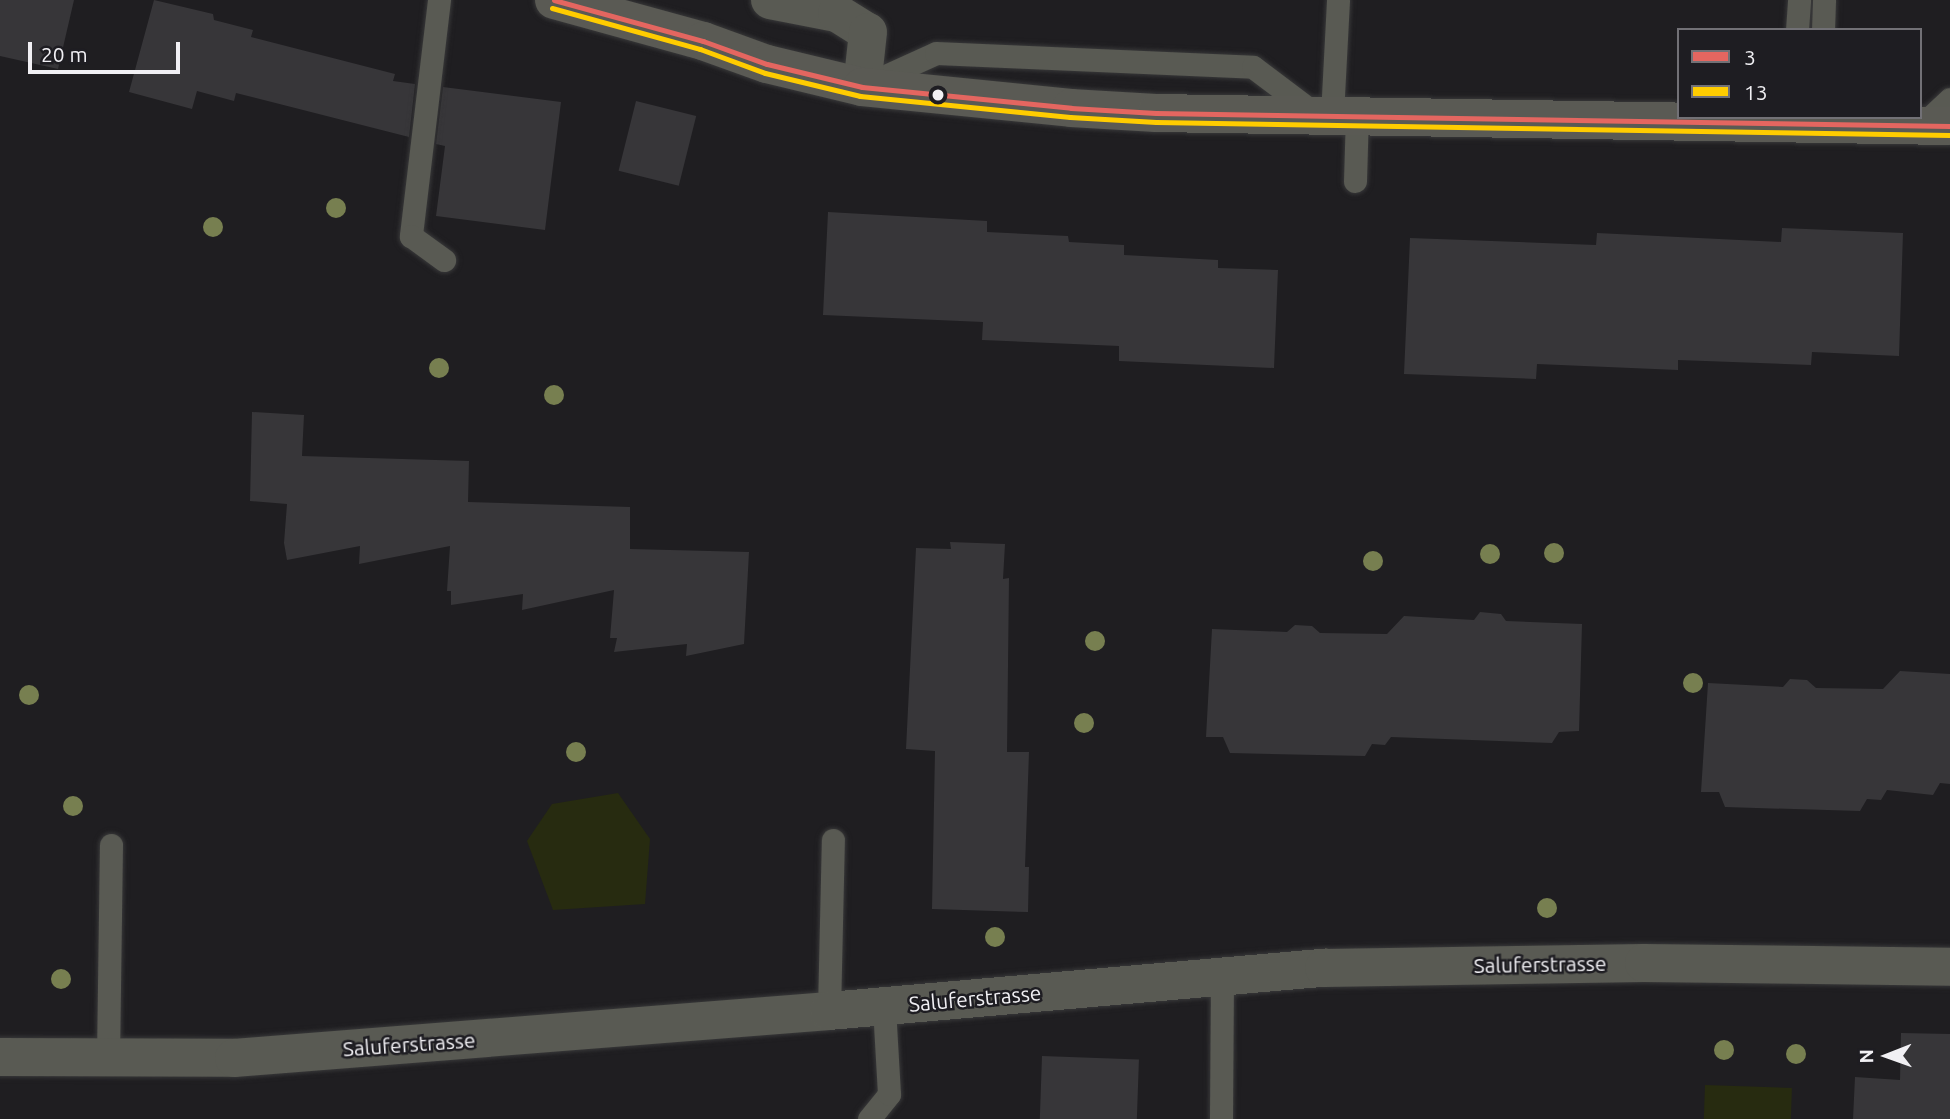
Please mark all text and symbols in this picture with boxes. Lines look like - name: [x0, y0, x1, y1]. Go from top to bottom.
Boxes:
- scale bar: [32, 28, 184, 72]
- legend: [1677, 28, 1922, 119]
- text: 20 m: [41, 42, 88, 66]
- text: 3: [1744, 45, 1756, 69]
- text: 13: [1744, 80, 1768, 104]
- unlabelled marker: [931, 88, 945, 102]
- street label: Saluferstrasse: [1473, 950, 1607, 978]
- street label: Saluferstrasse: [908, 980, 1042, 1016]
- north arrow: [1852, 1021, 1922, 1091]
- street label: Saluferstrasse: [342, 1027, 476, 1061]
- text: N: [1855, 1049, 1877, 1064]

